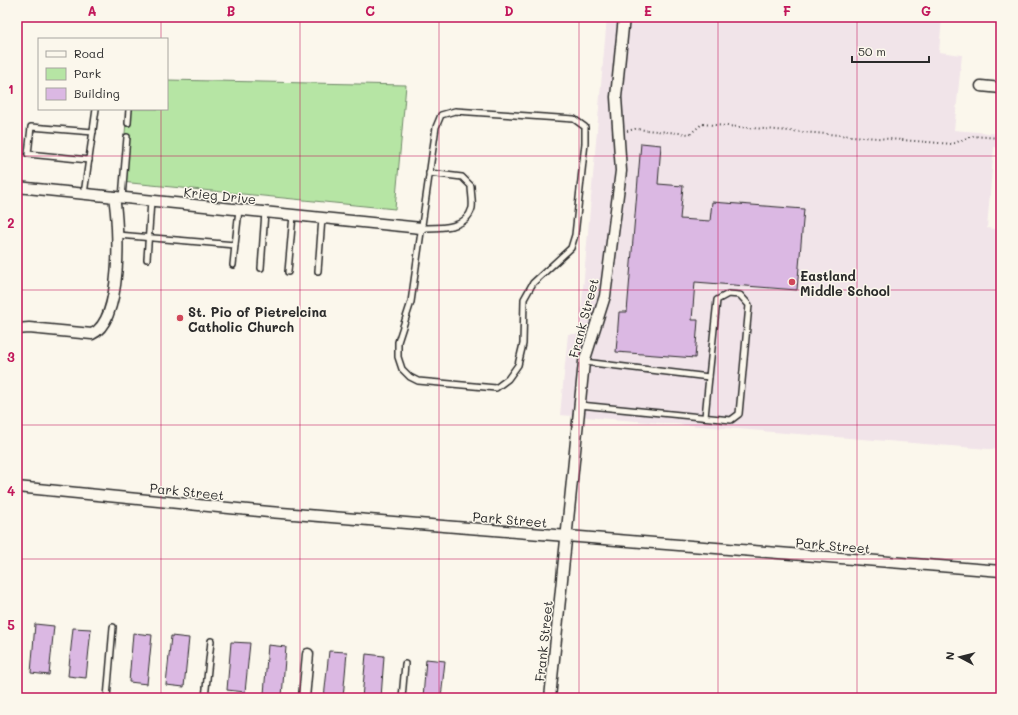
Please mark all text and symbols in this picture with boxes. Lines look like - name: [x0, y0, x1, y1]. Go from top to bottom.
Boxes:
- text: A: [87, 2, 97, 19]
- text: B: [227, 2, 236, 19]
- text: C: [365, 2, 375, 19]
- text: D: [504, 2, 514, 19]
- text: E: [644, 2, 652, 19]
- text: F: [783, 2, 791, 19]
- text: G: [921, 2, 931, 19]
- legend: [38, 38, 168, 110]
- scale bar: [852, 38, 929, 64]
- text: 50 m: [858, 43, 886, 59]
- text: Road: [74, 45, 104, 61]
- text: Park: [74, 65, 101, 81]
- text: 1: [8, 80, 14, 97]
- text: Building: [74, 85, 120, 101]
- street label: Krieg Drive: [183, 183, 257, 207]
- text: 2: [7, 214, 15, 231]
- place label: Eastland Middle School: [800, 267, 890, 299]
- street label: Frank Street: [564, 276, 602, 360]
- marker: Eastland Middle School: [787, 277, 797, 287]
- place label: St. Pio of Pietrelcina Catholic Church: [188, 303, 327, 335]
- marker: St. Pio of Pietrelcina Catholic Church: [175, 313, 185, 323]
- text: 3: [7, 348, 15, 365]
- street label: Park Street: [149, 479, 225, 503]
- text: 4: [7, 482, 15, 499]
- street label: Park Street: [472, 507, 548, 531]
- street label: Park Street: [795, 533, 871, 557]
- street label: Frank Street: [530, 599, 556, 682]
- text: 5: [7, 616, 15, 633]
- north arrow: [940, 637, 980, 677]
- text: N: [942, 651, 958, 661]

